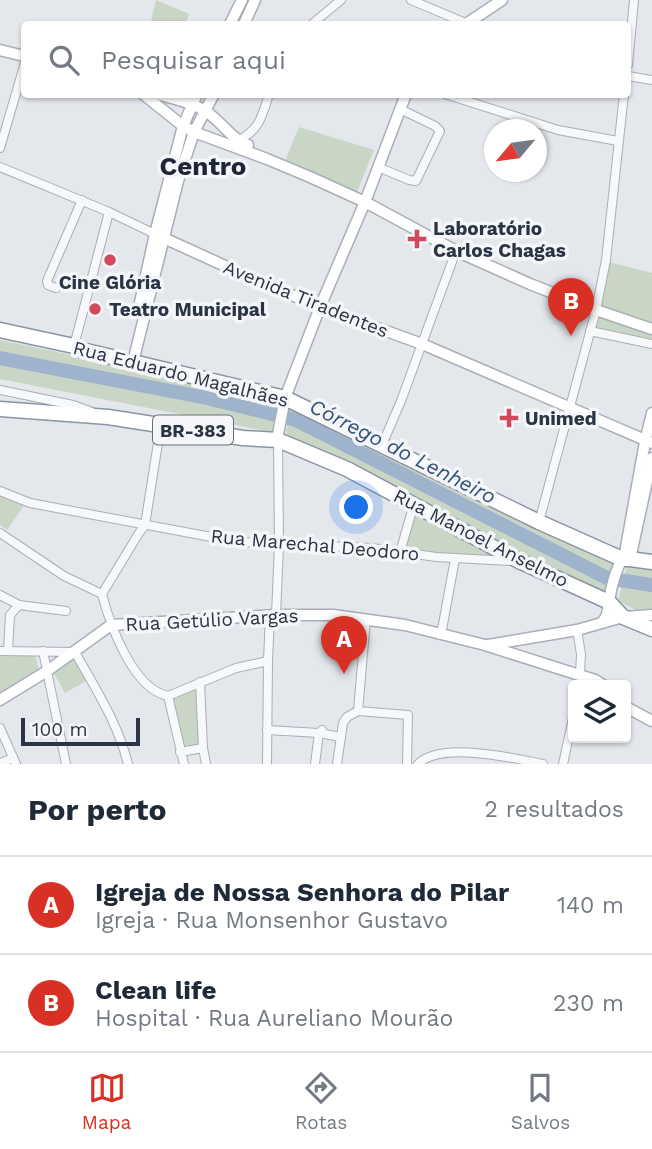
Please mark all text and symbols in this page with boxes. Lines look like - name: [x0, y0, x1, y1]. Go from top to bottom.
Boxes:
- search box: [21, 21, 631, 98]
- icon: search: [45, 41, 83, 79]
- text: Pesquisar aqui: [101, 45, 286, 75]
- north arrow: [484, 119, 547, 182]
- district label: Centro: [160, 151, 246, 181]
- place label: Laboratório Carlos Chagas: [433, 217, 566, 262]
- marker: Laboratório Carlos Chagas: [407, 229, 427, 249]
- marker: Cine Glória: [102, 252, 118, 268]
- street label: Avenida Tiradentes: [220, 255, 392, 343]
- place label: Cine Glória: [59, 271, 161, 294]
- pin: B: [548, 278, 594, 336]
- place label: Teatro Municipal: [109, 298, 267, 321]
- marker: Teatro Municipal: [87, 301, 103, 317]
- street label: Rua Eduardo Magalhães: [71, 336, 291, 412]
- water label: Córrego do Lenheiro: [305, 393, 501, 509]
- place label: Unimed: [525, 407, 597, 430]
- marker: Unimed: [499, 408, 519, 428]
- road number: BR-383: [153, 416, 233, 444]
- street label: Rua Manoel Anselmo: [390, 484, 572, 592]
- your location: [339, 490, 373, 524]
- street label: Rua Marechal Deodoro: [210, 524, 420, 566]
- street label: Rua Getúlio Vargas: [125, 604, 299, 636]
- pin: A: [321, 616, 367, 674]
- map controls: [568, 680, 631, 743]
- button: layers: [568, 680, 631, 743]
- scale bar: [21, 715, 140, 747]
- text: 100 m: [32, 718, 88, 741]
- text: Por perto: [28, 792, 166, 827]
- text: 2 resultados: [485, 796, 624, 823]
- text: Igreja de Nossa Senhora do Pilar: [95, 877, 509, 907]
- text: A: [43, 892, 59, 919]
- text: 140 m: [557, 892, 624, 919]
- text: Igreja · Rua Monsenhor Gustavo: [95, 907, 448, 934]
- text: Clean life: [95, 975, 217, 1005]
- text: B: [43, 990, 59, 1017]
- text: 230 m: [553, 990, 624, 1017]
- text: Hospital · Rua Aureliano Mourão: [95, 1005, 453, 1032]
- tab: Mapa: [82, 1069, 131, 1134]
- tab: Rotas: [295, 1069, 347, 1134]
- tab: Salvos: [511, 1069, 570, 1134]

